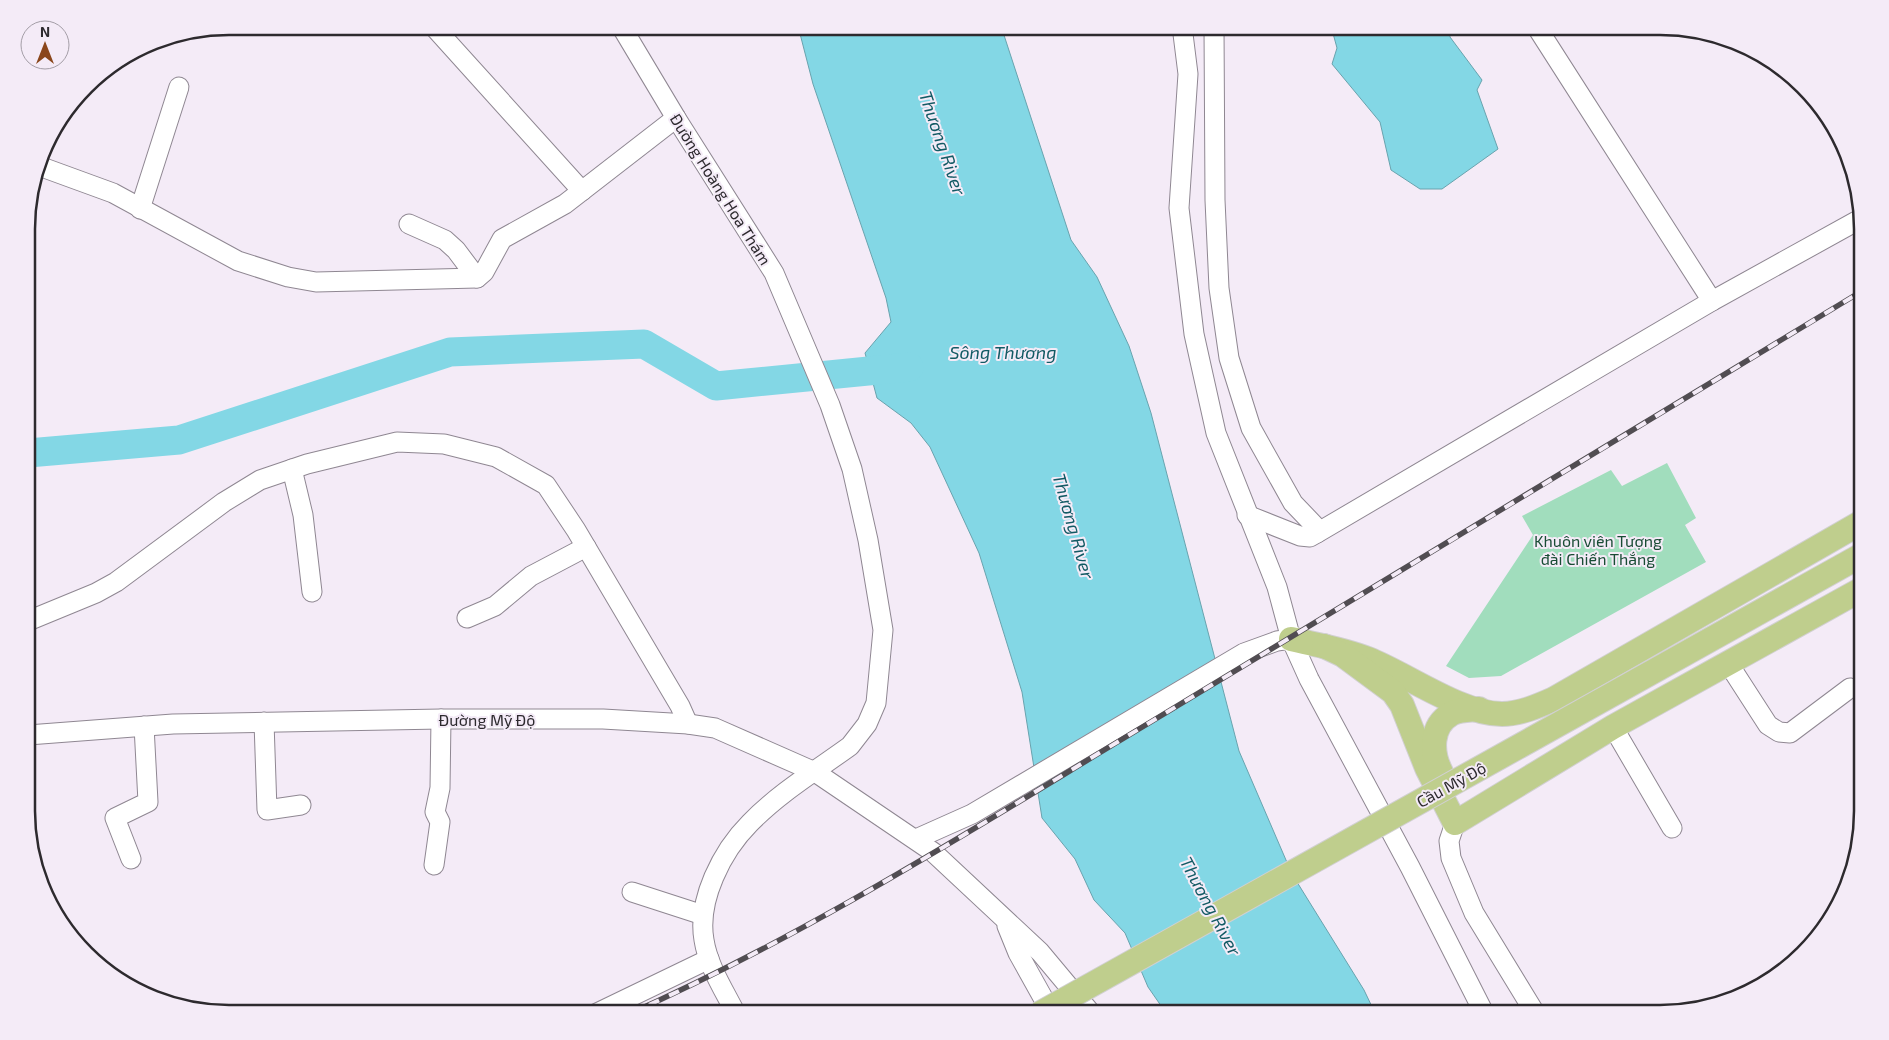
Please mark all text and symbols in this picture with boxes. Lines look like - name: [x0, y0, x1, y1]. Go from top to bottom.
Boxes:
- north arrow: [20, 20, 70, 70]
- text: N: [40, 23, 50, 40]
- water label: Thương River: [915, 88, 971, 199]
- street label: Đường Hoàng Hoa Thám: [667, 110, 775, 268]
- water label: Sông Thương: [949, 341, 1057, 363]
- water label: Thương River: [1048, 471, 1100, 582]
- park label: Khuôn viên Tượng đài Chiến Thắng: [1534, 531, 1662, 568]
- street label: Đường Mỹ Độ: [439, 710, 535, 729]
- street label: Cầu Mỹ Độ: [1413, 757, 1489, 811]
- water label: Thương River: [1176, 853, 1247, 960]

